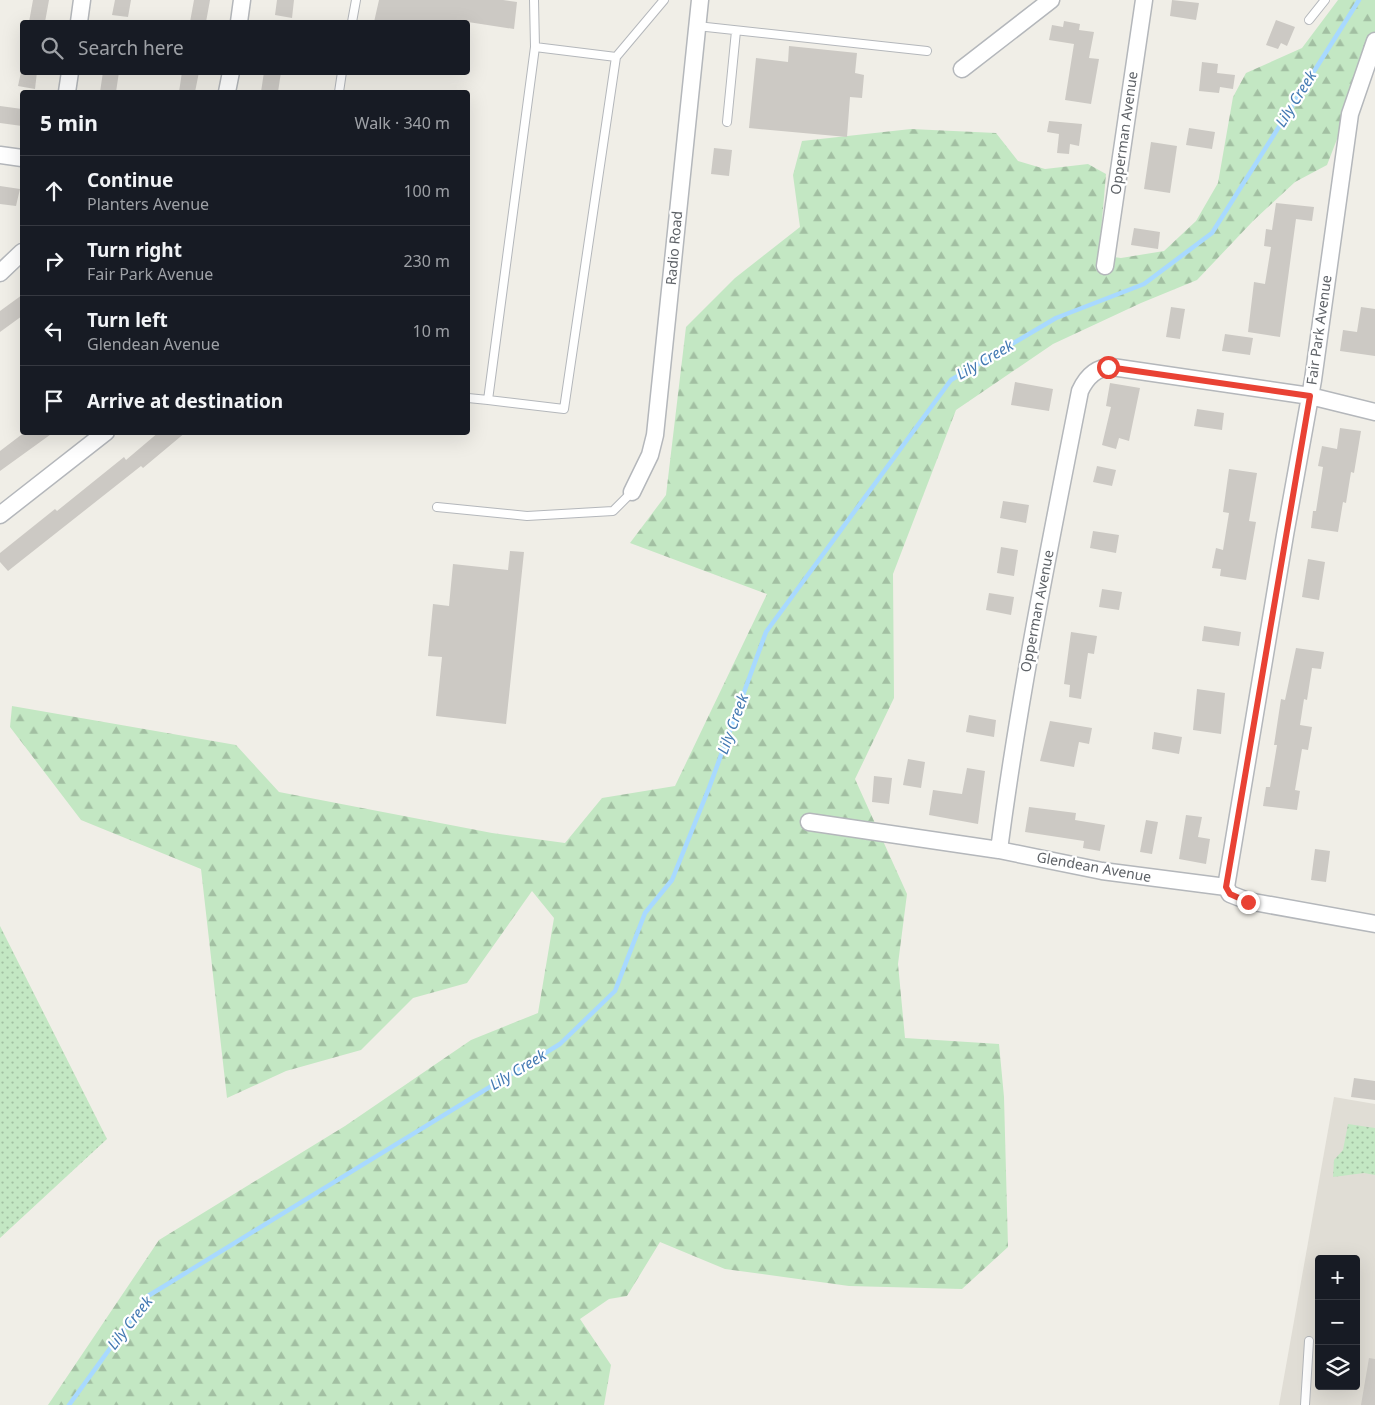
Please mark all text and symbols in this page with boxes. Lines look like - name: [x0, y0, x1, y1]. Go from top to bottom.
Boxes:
- search box: [20, 20, 470, 75]
- icon: search: [38, 34, 66, 62]
- text: Search here: [78, 35, 184, 61]
- water label: Lily Creek: [1270, 66, 1321, 130]
- street label: Opperman Avenue: [1105, 70, 1142, 196]
- text: 5 min: [40, 109, 98, 137]
- text: Walk · 340 m: [355, 112, 450, 134]
- text: Continue: [87, 167, 173, 193]
- icon: ahead: [40, 177, 68, 205]
- text: 100 m: [403, 180, 450, 202]
- text: Planters Avenue: [87, 193, 209, 215]
- street label: Radio Road: [661, 210, 686, 286]
- text: Turn right: [87, 237, 182, 263]
- icon: right: [40, 247, 68, 275]
- text: 230 m: [403, 250, 450, 272]
- text: Fair Park Avenue: [87, 263, 213, 285]
- street label: Fair Park Avenue: [1301, 274, 1336, 386]
- text: Turn left: [87, 307, 168, 333]
- icon: left: [40, 317, 68, 345]
- text: 10 m: [413, 320, 450, 342]
- text: Glendean Avenue: [87, 333, 220, 355]
- water label: Lily Creek: [952, 335, 1017, 383]
- route start: [1097, 356, 1120, 379]
- icon: arrive: [40, 387, 68, 415]
- text: Arrive at destination: [87, 388, 283, 414]
- street label: Opperman Avenue: [1015, 548, 1058, 674]
- water label: Lily Creek: [712, 690, 752, 757]
- street label: Glendean Avenue: [1035, 847, 1153, 886]
- route end: [1237, 891, 1260, 914]
- water label: Lily Creek: [485, 1044, 550, 1094]
- map controls: [1315, 1255, 1360, 1390]
- button: +: [1315, 1255, 1360, 1300]
- water label: Lily Creek: [102, 1291, 157, 1353]
- button: −: [1315, 1300, 1360, 1345]
- button: layers: [1315, 1345, 1360, 1390]

